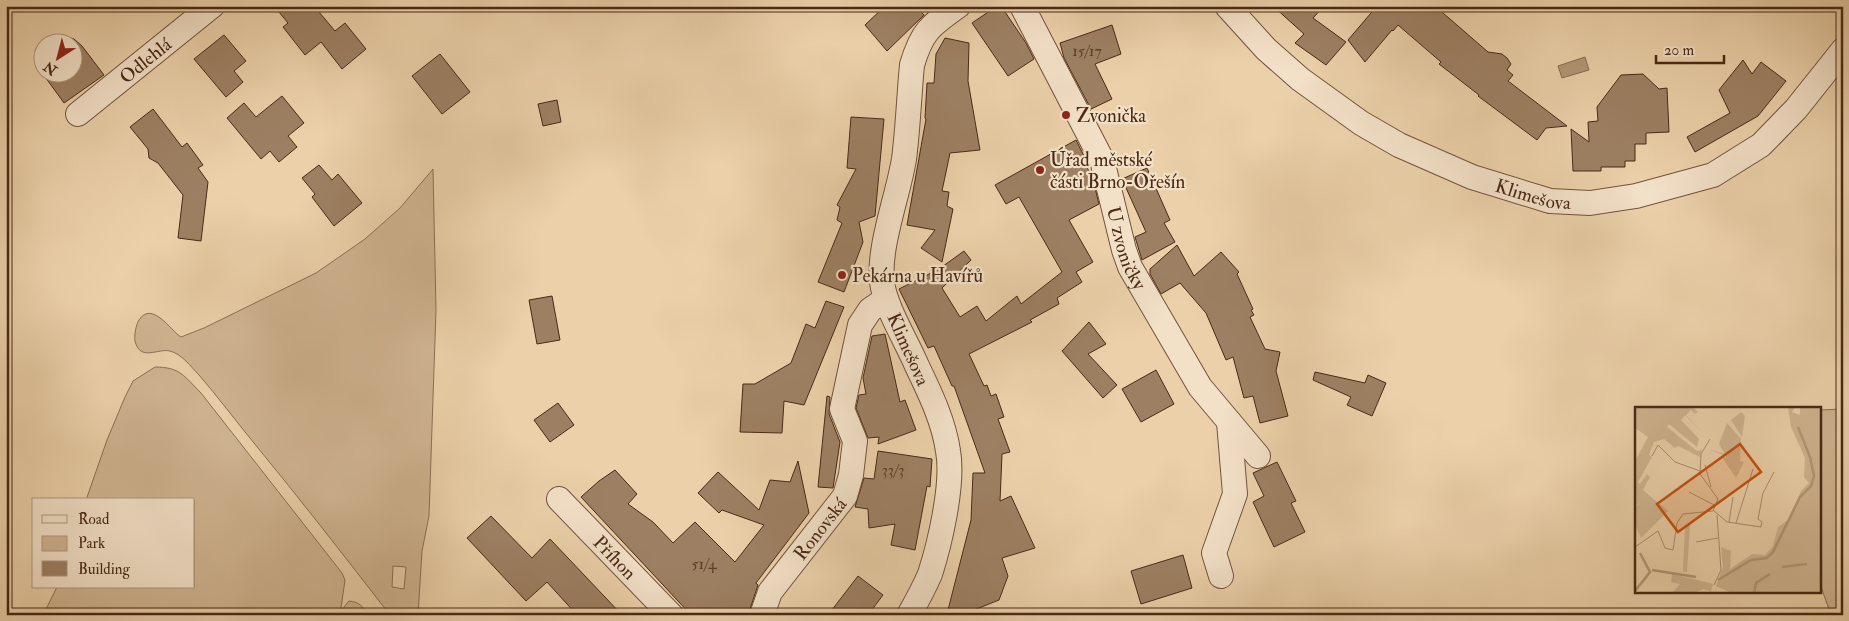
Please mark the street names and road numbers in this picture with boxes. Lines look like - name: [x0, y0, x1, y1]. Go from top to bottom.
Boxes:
- street label: Odlehlá: [115, 32, 177, 89]
- street label: Klimešova: [1492, 174, 1572, 215]
- street label: U zvoničky: [1101, 204, 1152, 295]
- street label: Klimešova: [881, 309, 935, 390]
- street label: Ronovská: [789, 493, 852, 565]
- street label: Příhon: [588, 531, 641, 585]

